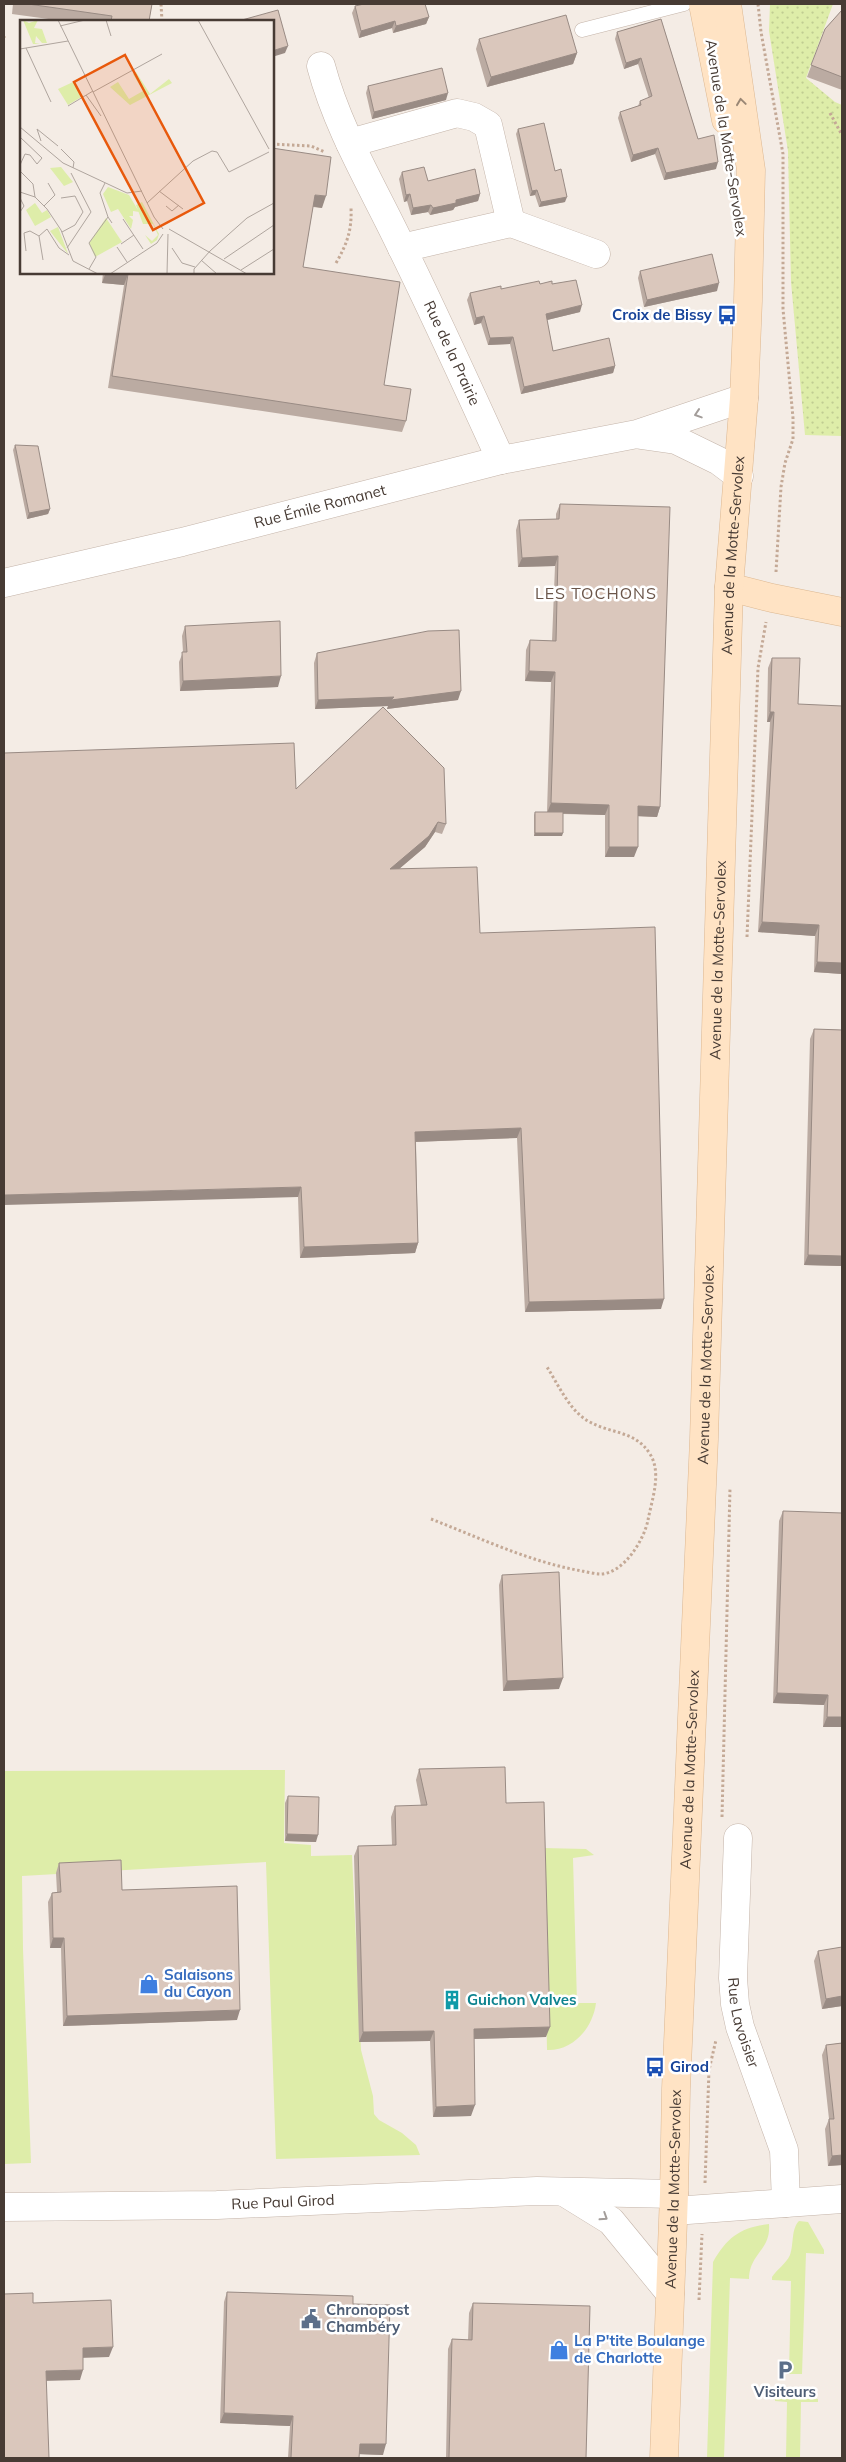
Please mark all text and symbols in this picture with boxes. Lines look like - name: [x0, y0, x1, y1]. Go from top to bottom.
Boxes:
- inset map: [20, 20, 274, 274]
- street label: Avenue de la Motte-Servolex: [702, 38, 751, 238]
- one-way arrow: [736, 98, 747, 106]
- street label: Rue de la Prairie: [420, 297, 485, 408]
- bus stop icon: Croix de Bissy: [716, 304, 738, 326]
- place label: Croix de Bissy: [612, 305, 713, 324]
- one-way arrow: [695, 408, 703, 418]
- street label: Avenue de la Motte-Servolex: [717, 455, 748, 655]
- street label: Rue Émile Romanet: [252, 480, 388, 532]
- district label: LES TOCHONS: [535, 583, 657, 603]
- street label: Avenue de la Motte-Servolex: [705, 860, 730, 1060]
- street label: Avenue de la Motte-Servolex: [693, 1265, 718, 1465]
- street label: Avenue de la Motte-Servolex: [675, 1669, 703, 1870]
- place label: Salaisons du Cayon: [164, 1965, 233, 2001]
- shop icon: Salaisons du Cayon: [138, 1973, 160, 1995]
- street label: Rue Lavoisier: [724, 1977, 764, 2071]
- building icon: Guichon Valves: [441, 1989, 463, 2011]
- place label: Guichon Valves: [467, 1990, 576, 2009]
- bus stop icon: Girod: [644, 2056, 666, 2078]
- place label: Girod: [670, 2057, 709, 2076]
- street label: Avenue de la Motte-Servolex: [660, 2089, 685, 2289]
- street label: Rue Paul Girod: [231, 2190, 335, 2213]
- one-way arrow: [599, 2210, 608, 2220]
- place label: Chronopost Chambéry: [326, 2300, 410, 2336]
- public building icon: Chronopost Chambéry: [300, 2308, 322, 2330]
- place label: La P'tite Boulange de Charlotte: [574, 2331, 705, 2367]
- shop icon: La P'tite Boulange de Charlotte: [548, 2339, 570, 2361]
- parking icon: Visiteurs: [774, 2359, 796, 2381]
- place label: Visiteurs: [753, 2382, 816, 2401]

